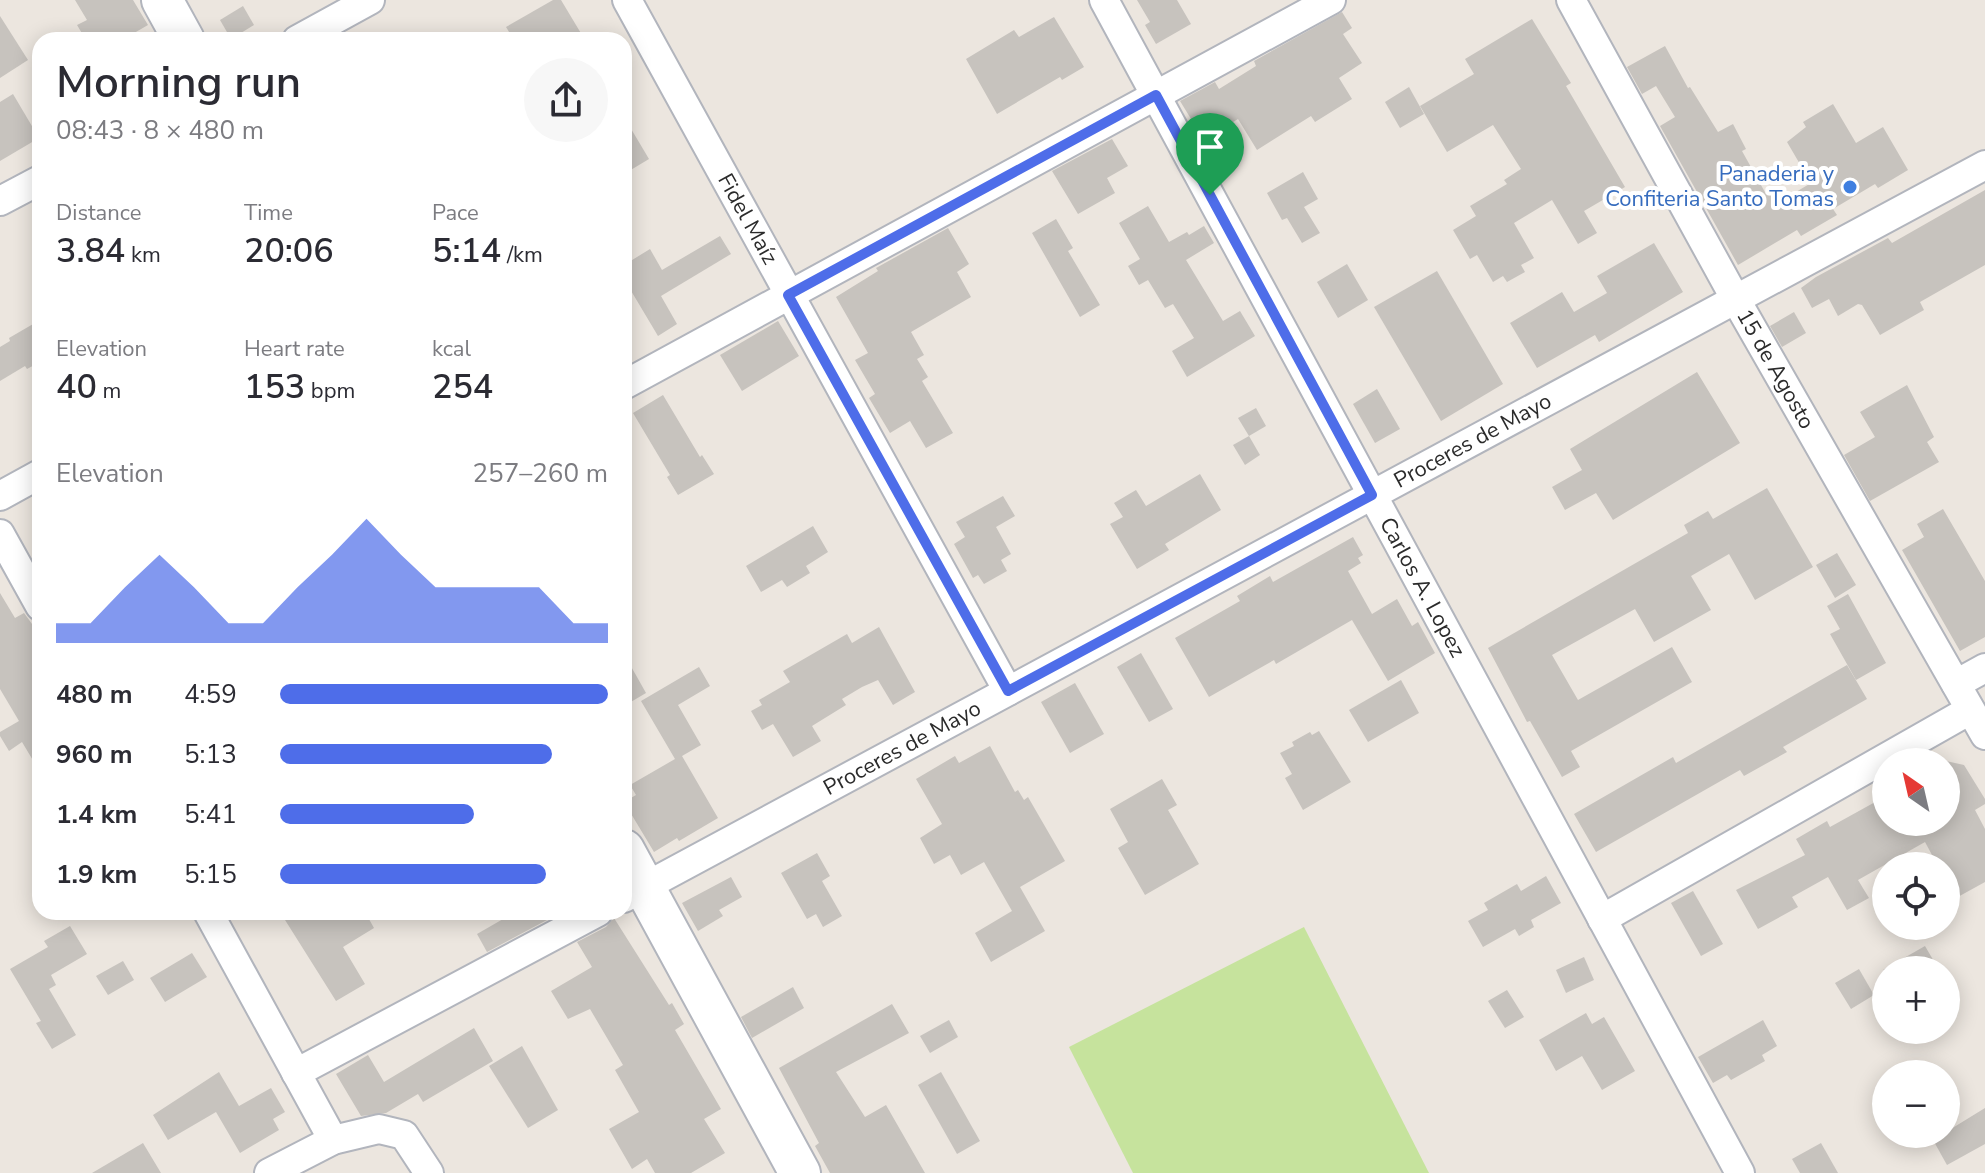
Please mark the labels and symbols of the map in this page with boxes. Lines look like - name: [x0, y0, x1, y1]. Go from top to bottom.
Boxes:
- pin: [1176, 113, 1244, 195]
- place label: Panaderia y Confiteria Santo Tomas: [1605, 159, 1835, 214]
- street label: Fidel Maíz: [711, 168, 785, 270]
- marker: Panaderia y Confiteria Santo Tomas: [1841, 178, 1859, 196]
- street label: 15 de Agosto: [1729, 304, 1822, 435]
- street label: Proceres de Mayo: [1389, 386, 1557, 496]
- street label: Carlos A. Lopez: [1372, 512, 1472, 662]
- street label: Proceres de Mayo: [818, 693, 986, 803]
- north arrow: [1872, 748, 1960, 836]

